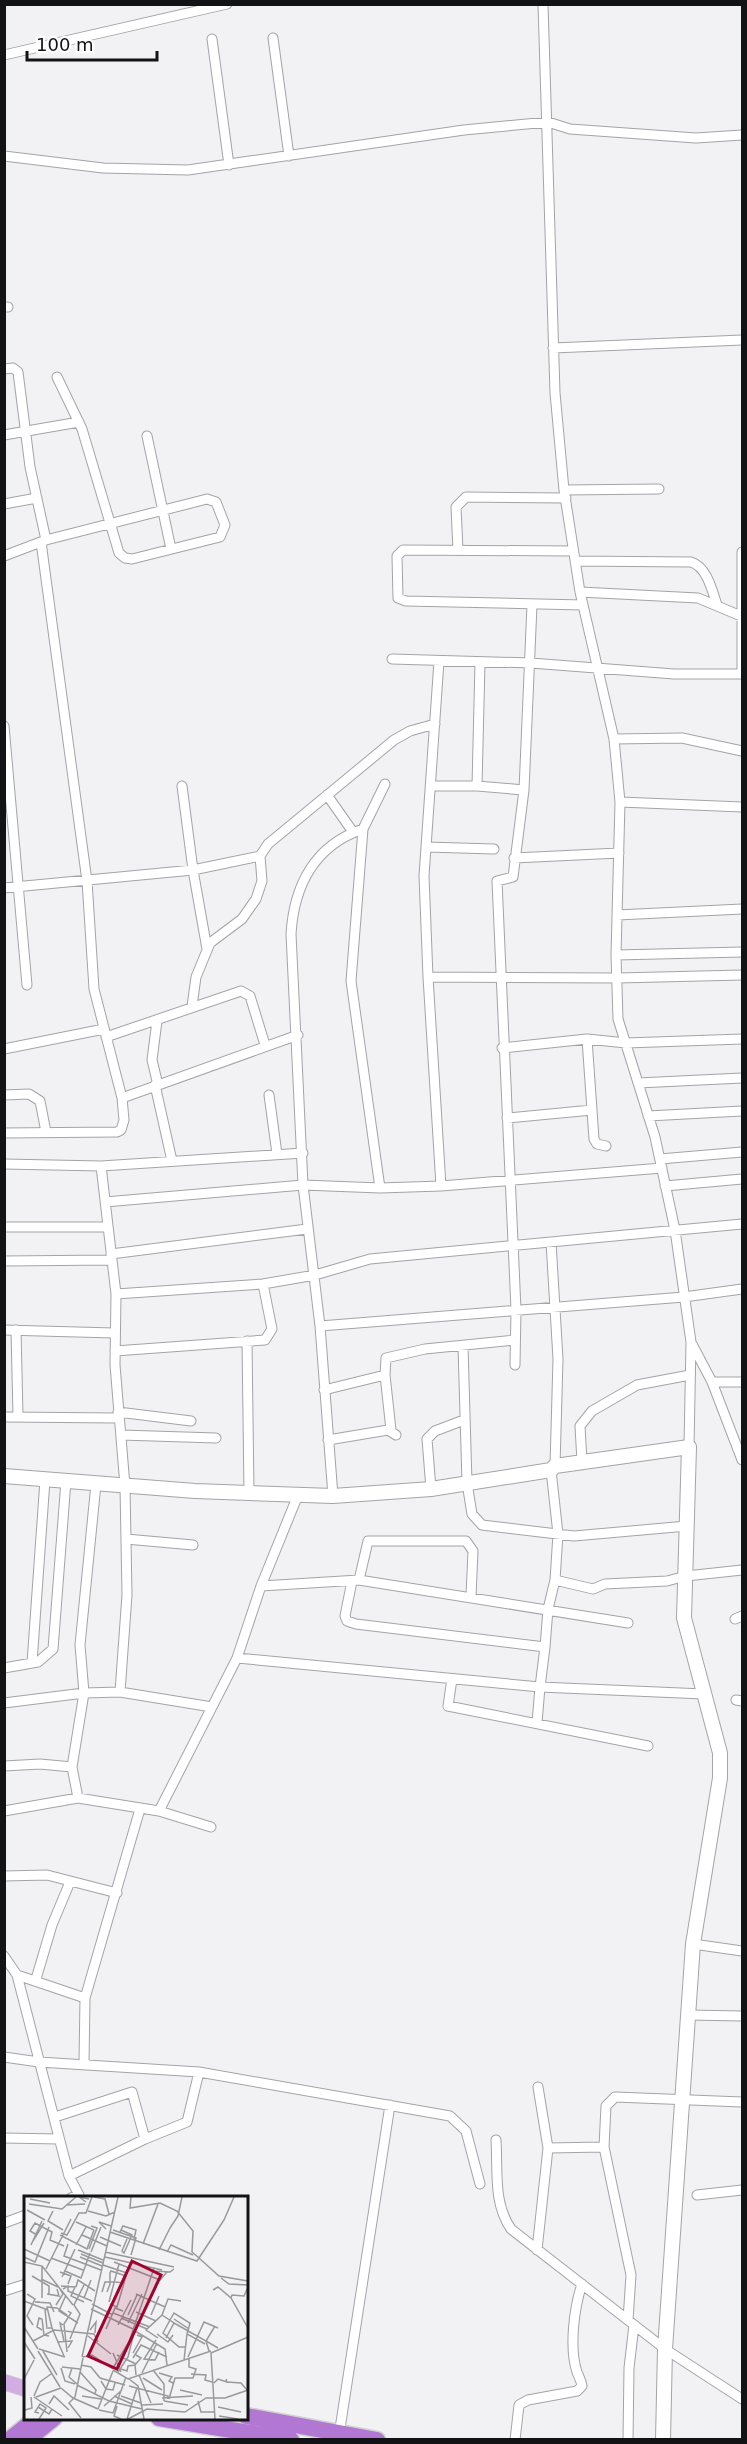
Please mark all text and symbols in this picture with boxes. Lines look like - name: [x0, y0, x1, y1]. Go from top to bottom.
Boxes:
- scale bar: [27, 24, 158, 62]
- text: 100 m: [36, 34, 94, 55]
- inset map: [24, 2196, 248, 2420]

